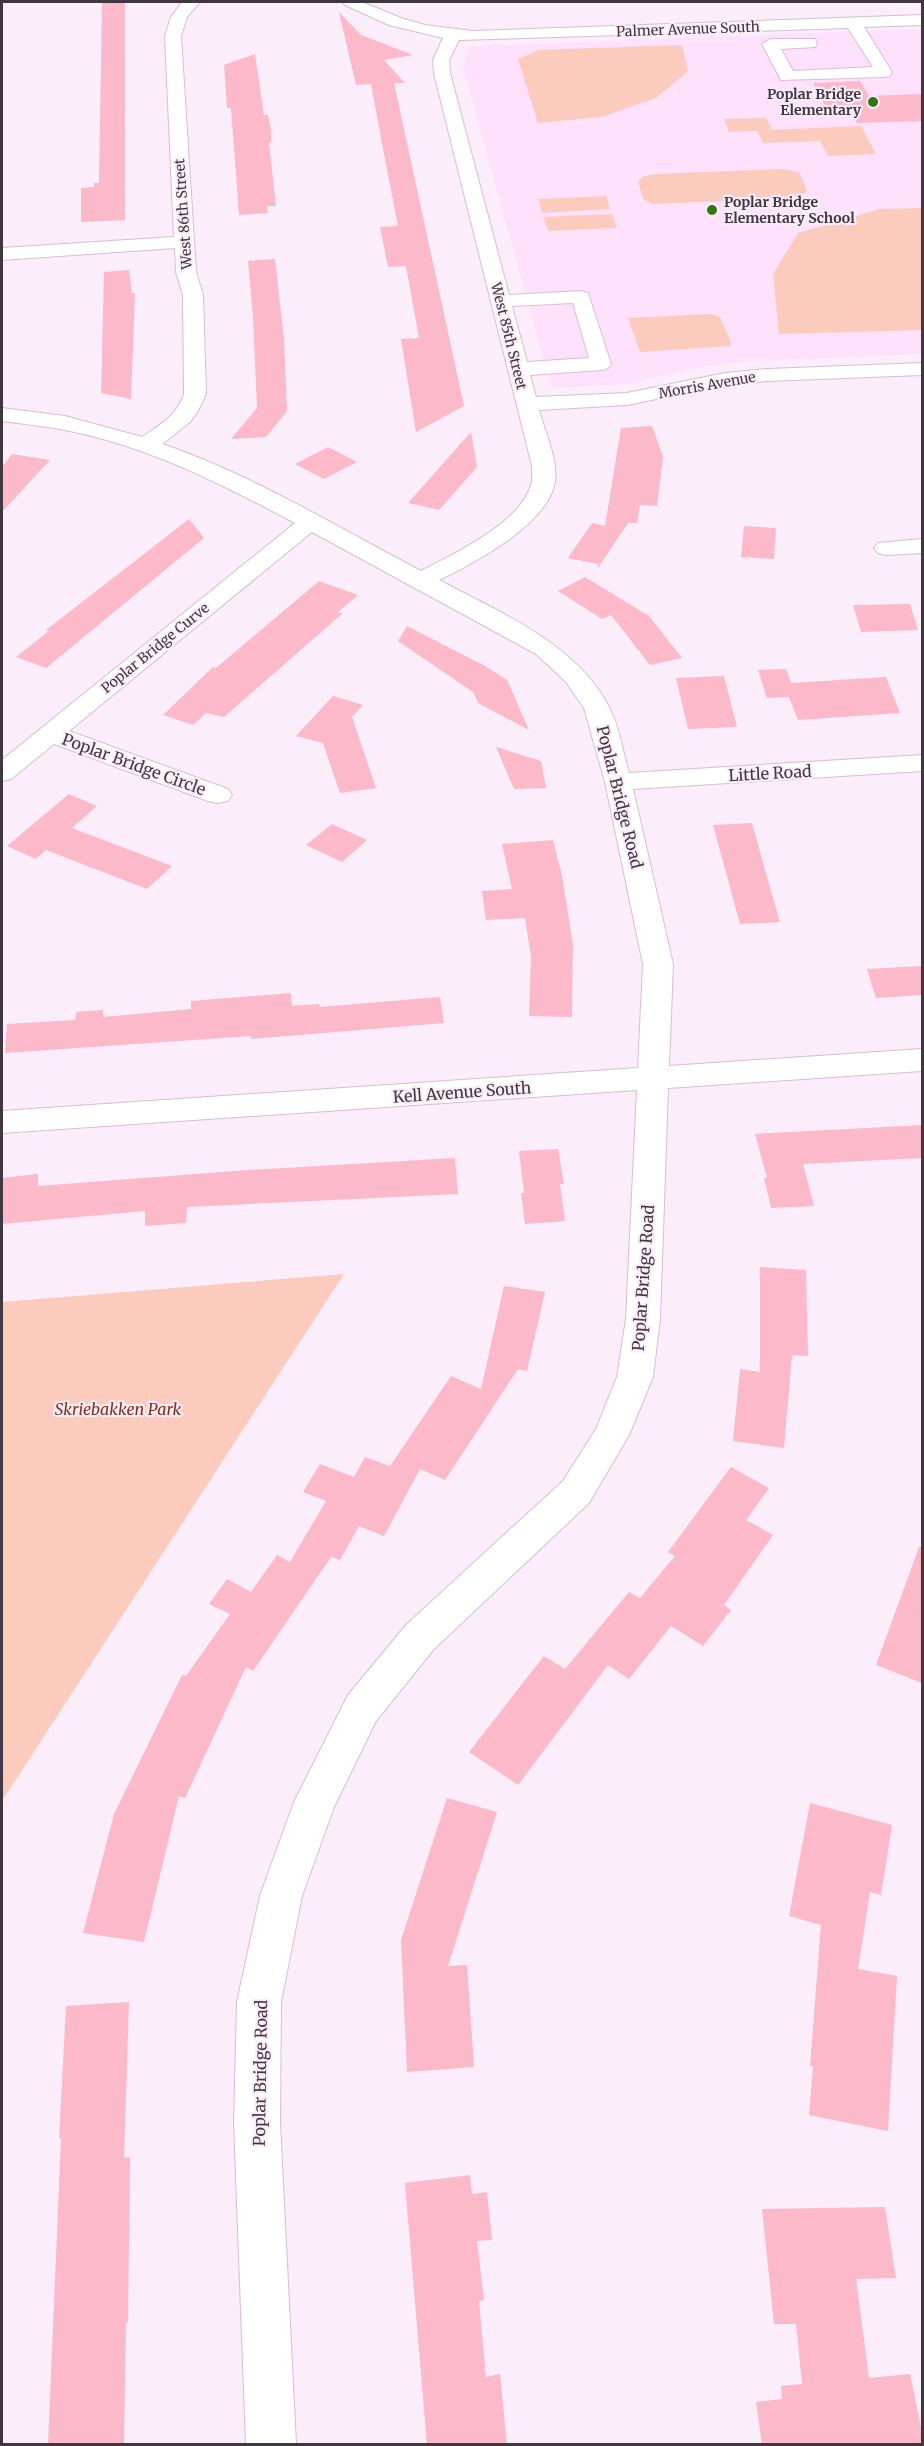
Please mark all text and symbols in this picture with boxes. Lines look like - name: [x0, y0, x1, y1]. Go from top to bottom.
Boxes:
- street label: Palmer Avenue South: [616, 17, 760, 41]
- place label: Poplar Bridge Elementary: [767, 85, 862, 119]
- marker: Poplar Bridge Elementary: [866, 95, 880, 109]
- street label: West 86th Street: [170, 157, 196, 271]
- place label: Poplar Bridge Elementary School: [724, 193, 855, 227]
- marker: Poplar Bridge Elementary School: [705, 203, 719, 217]
- street label: West 85th Street: [487, 280, 531, 392]
- street label: Morris Avenue: [657, 368, 757, 402]
- street label: Poplar Bridge Curve: [97, 599, 213, 697]
- street label: Poplar Bridge Road: [593, 723, 648, 871]
- street label: Poplar Bridge Circle: [59, 729, 209, 799]
- street label: Little Road: [728, 761, 812, 785]
- street label: Kell Avenue South: [392, 1077, 532, 1107]
- street label: Poplar Bridge Road: [628, 1204, 658, 1352]
- park label: Skriebakken Park: [55, 1399, 182, 1419]
- street label: Poplar Bridge Road: [249, 1999, 271, 2147]

